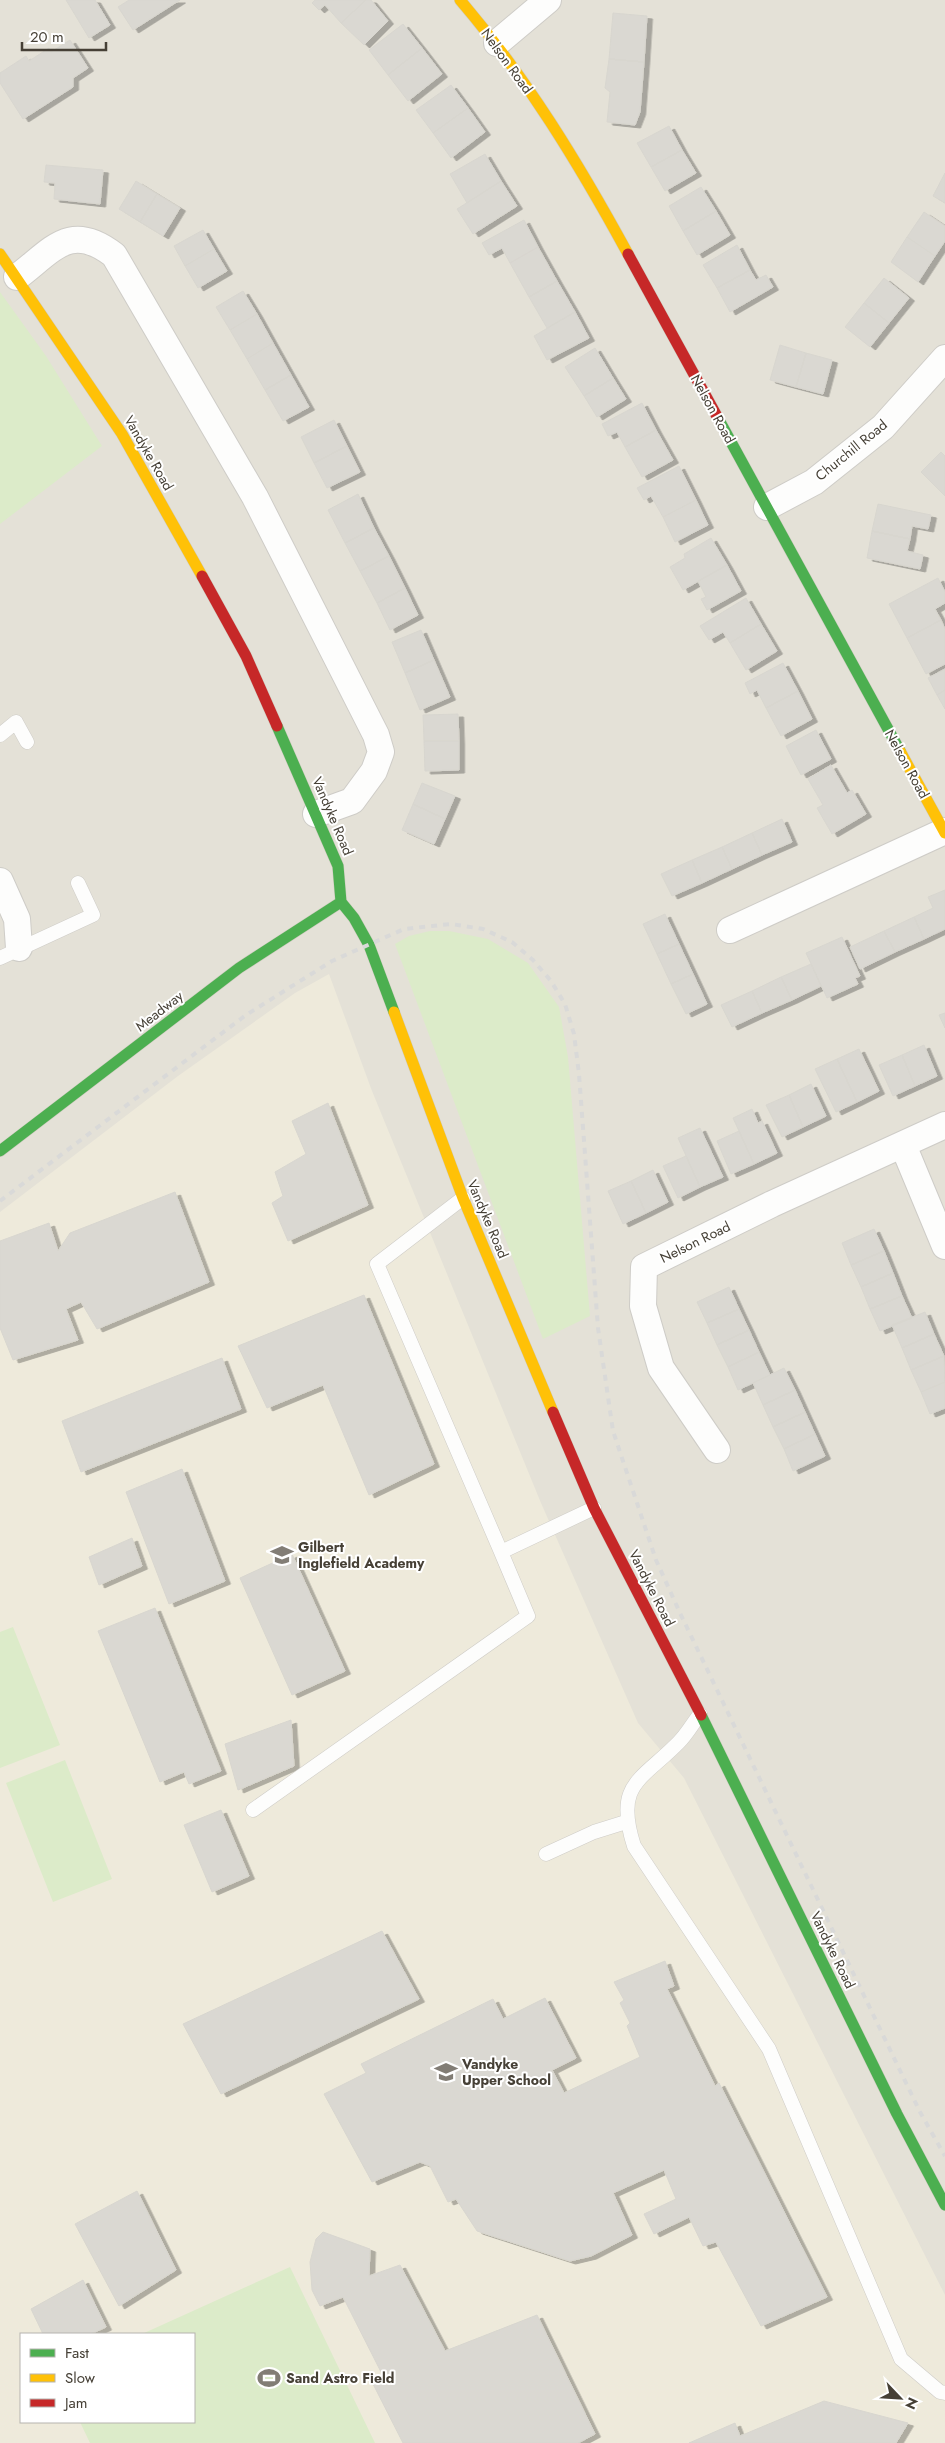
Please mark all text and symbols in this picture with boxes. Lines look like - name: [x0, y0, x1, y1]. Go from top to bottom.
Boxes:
- scale bar: [22, 20, 106, 52]
- street label: Nelson Road: [476, 24, 538, 98]
- text: 20 m: [30, 26, 64, 48]
- street label: Nelson Road: [686, 371, 740, 447]
- street label: Vandyke Road: [119, 412, 179, 494]
- street label: Churchill Road: [811, 415, 891, 485]
- street label: Nelson Road: [880, 726, 934, 802]
- street label: Vandyke Road: [307, 774, 359, 858]
- street label: Meadway: [131, 985, 188, 1036]
- street label: Vandyke Road: [462, 1177, 514, 1261]
- street label: Nelson Road: [656, 1216, 734, 1268]
- place label: Gilbert Inglefield Academy: [298, 1537, 425, 1573]
- school or university icon: Gilbert Inglefield Academy: [269, 1542, 295, 1568]
- street label: Vandyke Road: [624, 1546, 680, 1630]
- street label: Vandyke Road: [806, 1908, 860, 1992]
- place label: Vandyke Upper School: [461, 2054, 551, 2090]
- school or university icon: Vandyke Upper School: [433, 2059, 459, 2085]
- legend: [20, 2333, 195, 2423]
- text: Fast: [65, 2342, 89, 2364]
- sports icon: Sand Astro Field: [256, 2365, 282, 2391]
- text: Slow: [65, 2367, 96, 2389]
- place label: Sand Astro Field: [286, 2368, 394, 2388]
- north arrow: [875, 2373, 925, 2423]
- text: Jam: [63, 2392, 88, 2414]
- text: N: [900, 2394, 923, 2413]

